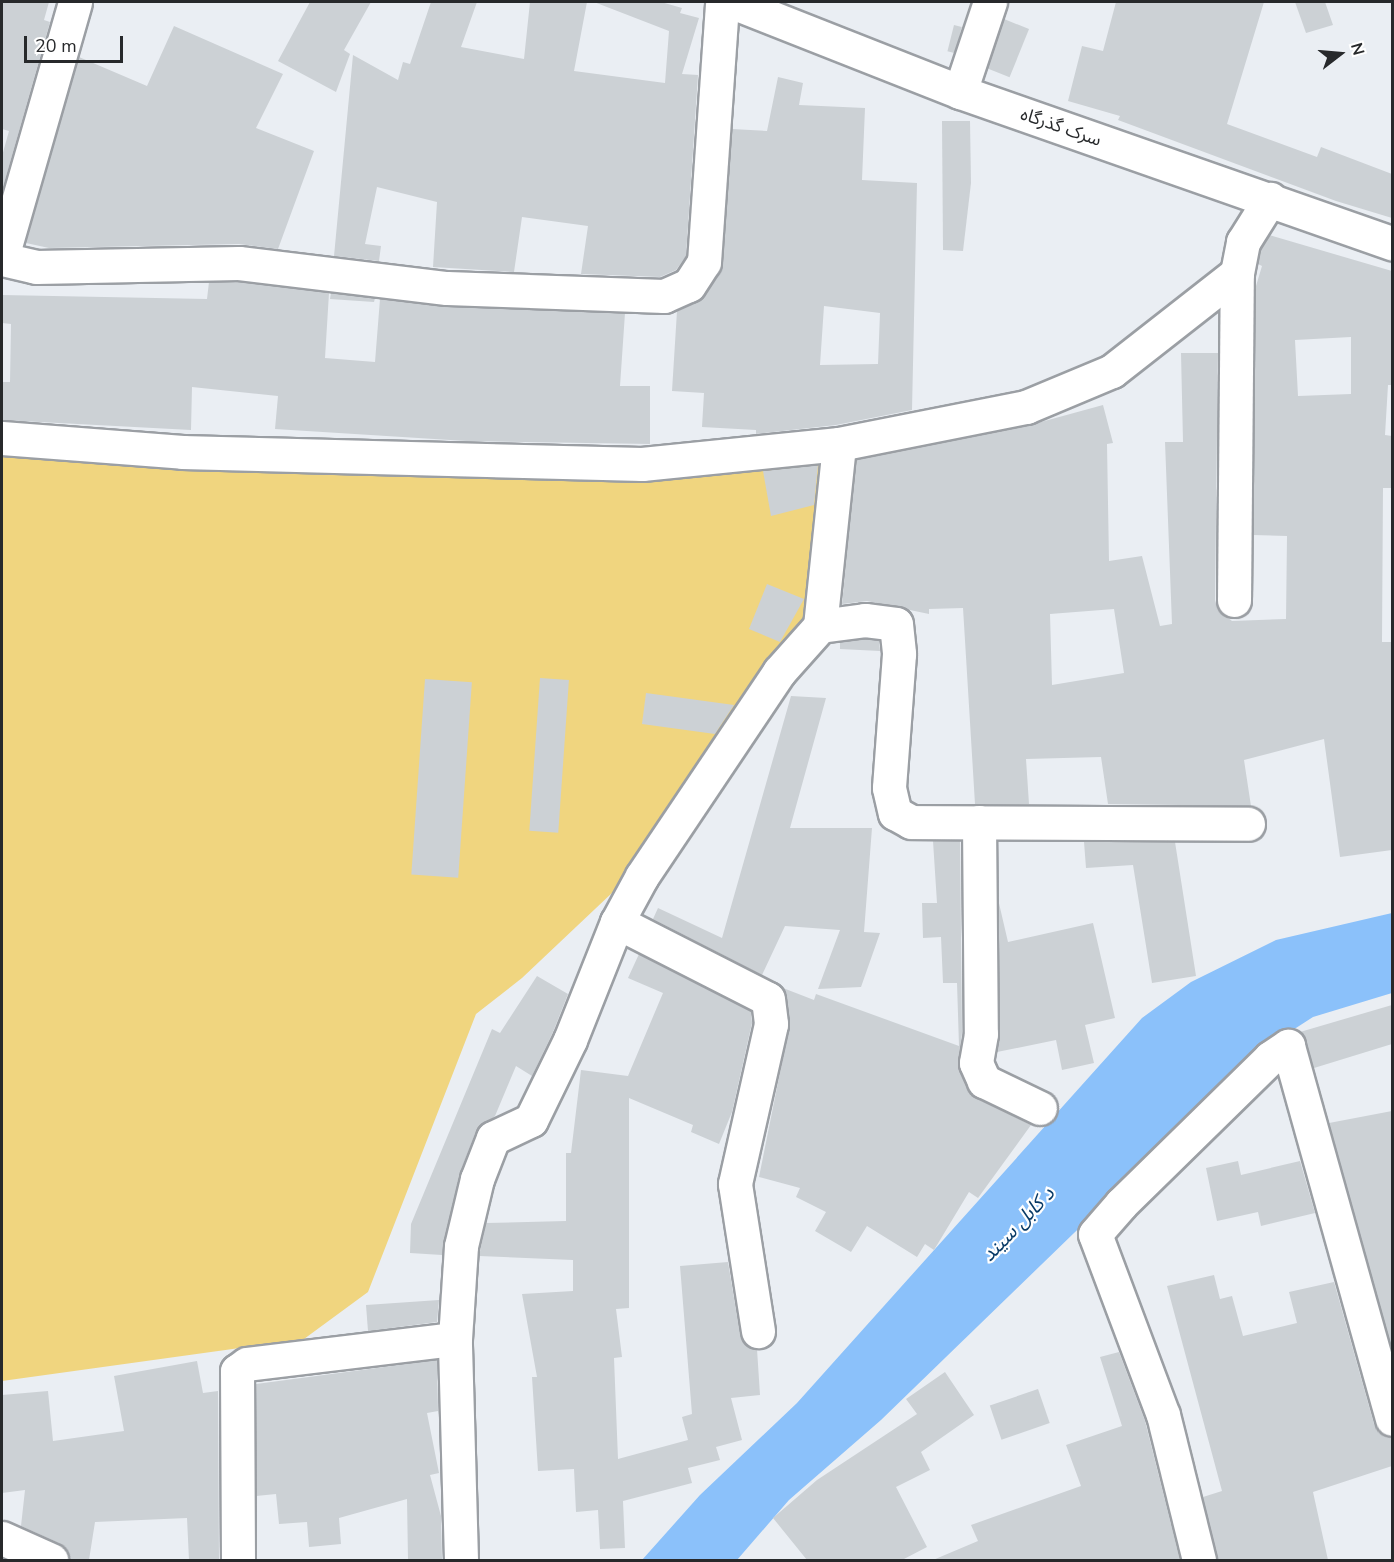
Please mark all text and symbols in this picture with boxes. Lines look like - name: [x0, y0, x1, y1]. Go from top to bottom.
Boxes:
- scale bar: [27, 24, 126, 62]
- north arrow: [1310, 24, 1370, 84]
- text: 20 m: [35, 34, 77, 58]
- text: N: [1345, 40, 1370, 58]
- street label: سرک گذرگاه: [1018, 103, 1104, 151]
- water label: د کابل سيند: [977, 1182, 1059, 1266]

